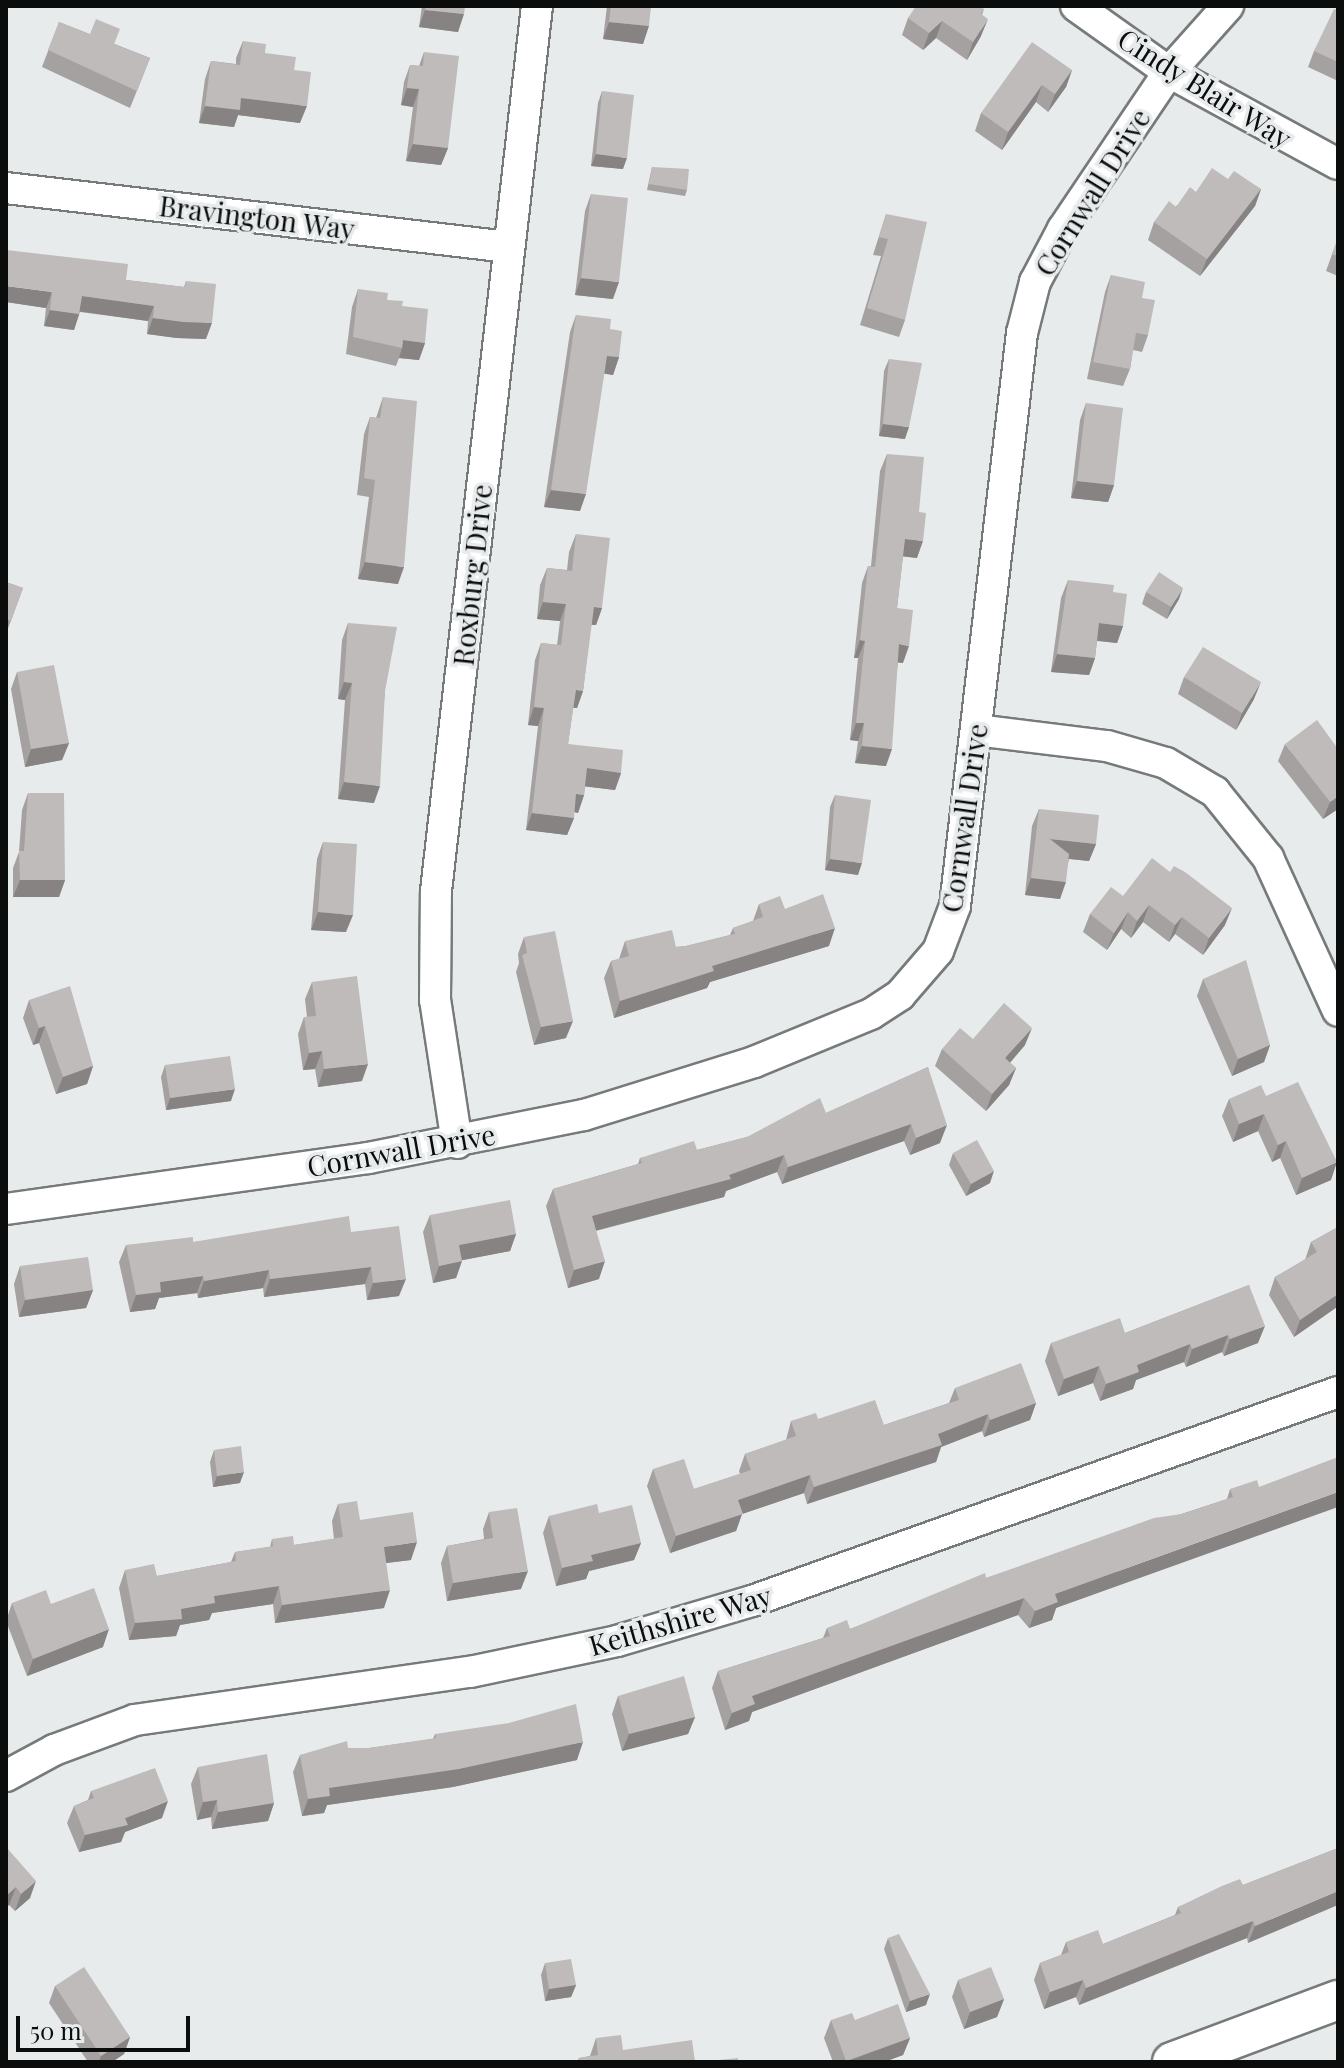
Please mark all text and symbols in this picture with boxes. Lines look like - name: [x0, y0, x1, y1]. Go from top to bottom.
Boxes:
- street label: Cindy Blair Way: [1111, 21, 1299, 155]
- street label: Cornwall Drive: [1027, 102, 1157, 282]
- street label: Bravington Way: [157, 188, 357, 246]
- street label: Roxburg Drive: [446, 483, 498, 667]
- street label: Cornwall Drive: [934, 721, 994, 915]
- street label: Cornwall Drive: [304, 1117, 498, 1183]
- street label: Keithshire Way: [584, 1578, 776, 1662]
- scale bar: [20, 2000, 194, 2050]
- text: 50 m: [30, 2014, 82, 2046]

